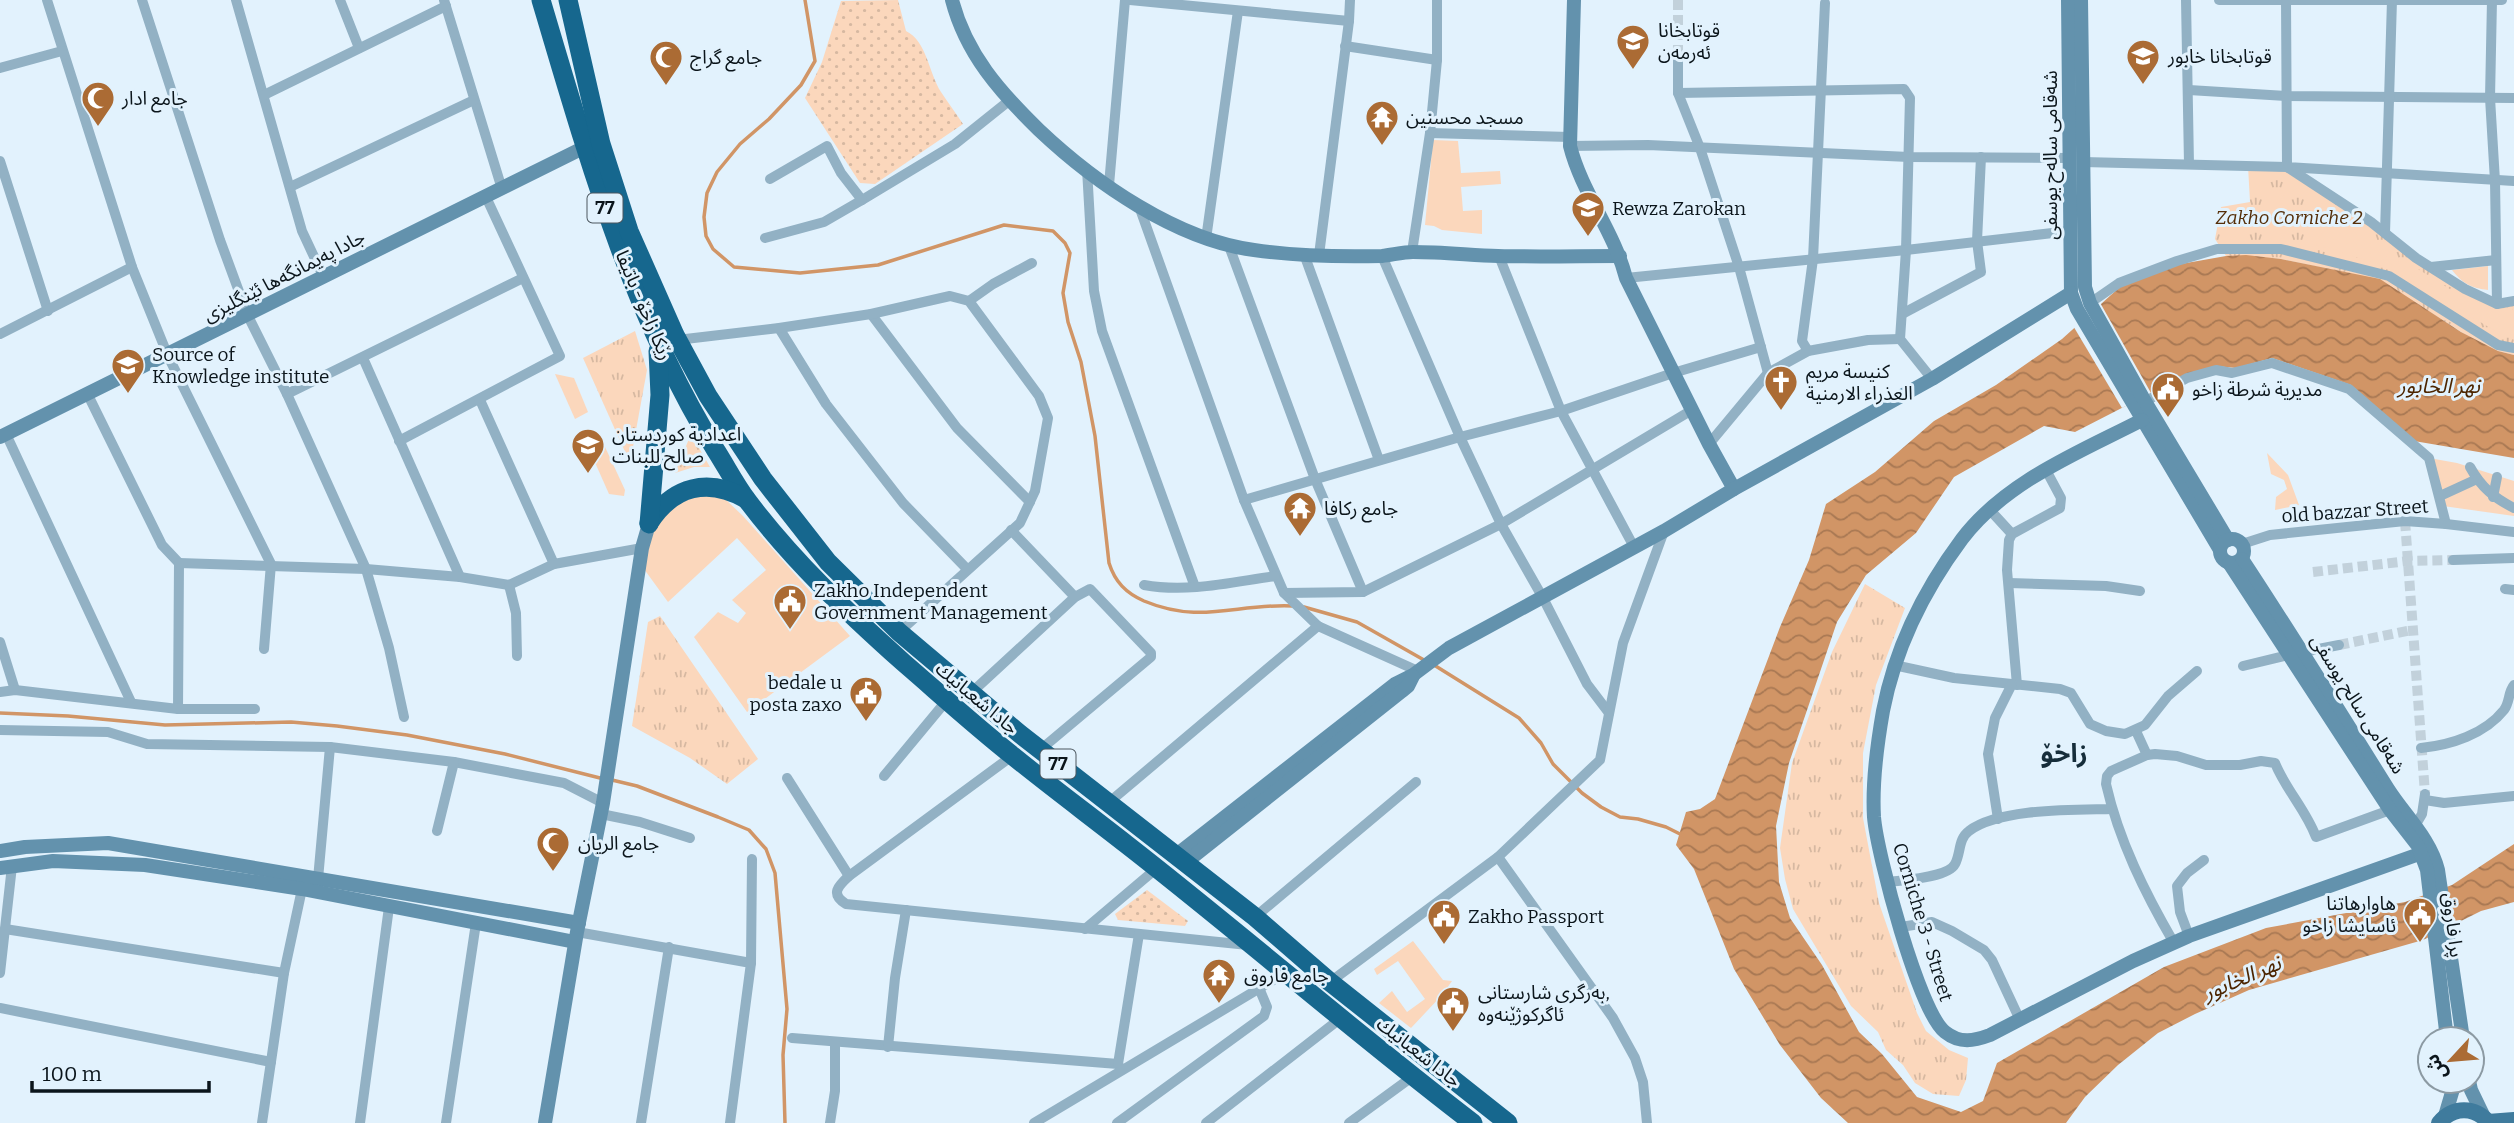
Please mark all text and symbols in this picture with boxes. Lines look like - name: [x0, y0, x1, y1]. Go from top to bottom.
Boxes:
- place label: قوتابخانا ئه‌رمه‌ن: [1658, 19, 1720, 64]
- school or university icon: قوتابخانا ئه‌رمه‌ن: [1614, 22, 1652, 71]
- school or university icon: قوتابخانا خابور: [2124, 37, 2162, 86]
- mosque icon: جامع گراج: [647, 38, 685, 87]
- place label: قوتابخانا خابور: [2167, 45, 2272, 68]
- place label: جامع گراج: [690, 46, 762, 72]
- street label: شەقامی سالەح یوسفی: [2039, 70, 2064, 240]
- mosque icon: جامع ادار: [79, 79, 117, 128]
- place label: جامع ادار: [121, 87, 188, 113]
- temple icon: مسجد محسنين: [1363, 98, 1401, 147]
- place label: مسجد محسنين: [1406, 106, 1524, 129]
- school or university icon: Rewza Zarokan: [1569, 189, 1607, 238]
- road number: 77: [588, 194, 622, 223]
- place label: Rewza Zarokan: [1612, 197, 1746, 220]
- park label: Zakho Corniche 2: [2215, 206, 2363, 229]
- street label: جادا په‌يمانگه‌ها ئێنگليزى: [199, 225, 369, 328]
- street label: رێکا زاخۆ - باتیفا: [611, 247, 677, 363]
- place label: Source of Knowledge institute: [152, 343, 329, 388]
- school or university icon: Source of Knowledge institute: [109, 346, 147, 395]
- place label: كنيسة مريم العذراء الارمنية: [1806, 360, 1913, 405]
- church icon: كنيسة مريم العذراء الارمنية: [1762, 363, 1800, 412]
- public building icon: مديرية شرطة زاخو: [2149, 370, 2187, 419]
- water label: نهر الخابور: [2396, 373, 2481, 399]
- place label: مديرية شرطة زاخو: [2192, 378, 2322, 401]
- place label: اعدادية كوردستان صالح للبنات: [612, 423, 741, 471]
- school or university icon: اعدادية كوردستان صالح للبنات: [569, 426, 607, 475]
- temple icon: جامع ركافا: [1281, 489, 1319, 538]
- street label: old bazzar Street: [2281, 494, 2429, 528]
- place label: جامع ركافا: [1324, 497, 1398, 523]
- place label: Zakho Independent Government Management: [814, 579, 1048, 624]
- public building icon: Zakho Independent Government Management: [771, 582, 809, 631]
- street label: شەقامی سالح یوسفی: [2303, 630, 2410, 780]
- street label: جادا شعبانيك: [931, 657, 1023, 739]
- place label: bedale u posta zaxo: [749, 671, 842, 716]
- public building icon: bedale u posta zaxo: [847, 674, 885, 723]
- district label: زاخۆ: [2040, 738, 2088, 769]
- road number: 77: [1040, 750, 1076, 778]
- mosque icon: جامع الريان: [534, 824, 572, 873]
- place label: جامع الريان: [578, 832, 659, 858]
- street label: Corniche 3 - Street: [1888, 840, 1958, 1004]
- street label: پرا فاروق: [2436, 891, 2468, 959]
- place label: هاوارهاتنا ئاسایشا زاخو: [2303, 892, 2396, 937]
- public building icon: هاوارهاتنا ئاسایشا زاخو: [2401, 895, 2439, 944]
- public building icon: Zakho Passport: [1425, 897, 1463, 946]
- place label: Zakho Passport: [1468, 905, 1604, 928]
- water label: نهر الخابور: [2197, 949, 2286, 1007]
- temple icon: جامع فاروق: [1200, 956, 1238, 1005]
- place label: جامع فاروق: [1244, 964, 1329, 990]
- place label: بەرگری شارستانی, ئاگرکوژێنەوە: [1478, 981, 1610, 1026]
- public building icon: بەرگری شارستانی, ئاگرکوژێنەوە: [1434, 984, 1472, 1033]
- street label: جادا شعبانيك: [1372, 1012, 1466, 1092]
- north arrow: [2416, 1025, 2486, 1095]
- scale bar: [32, 1050, 208, 1094]
- text: ش: [2420, 1050, 2452, 1084]
- text: 100 m: [42, 1061, 102, 1087]

